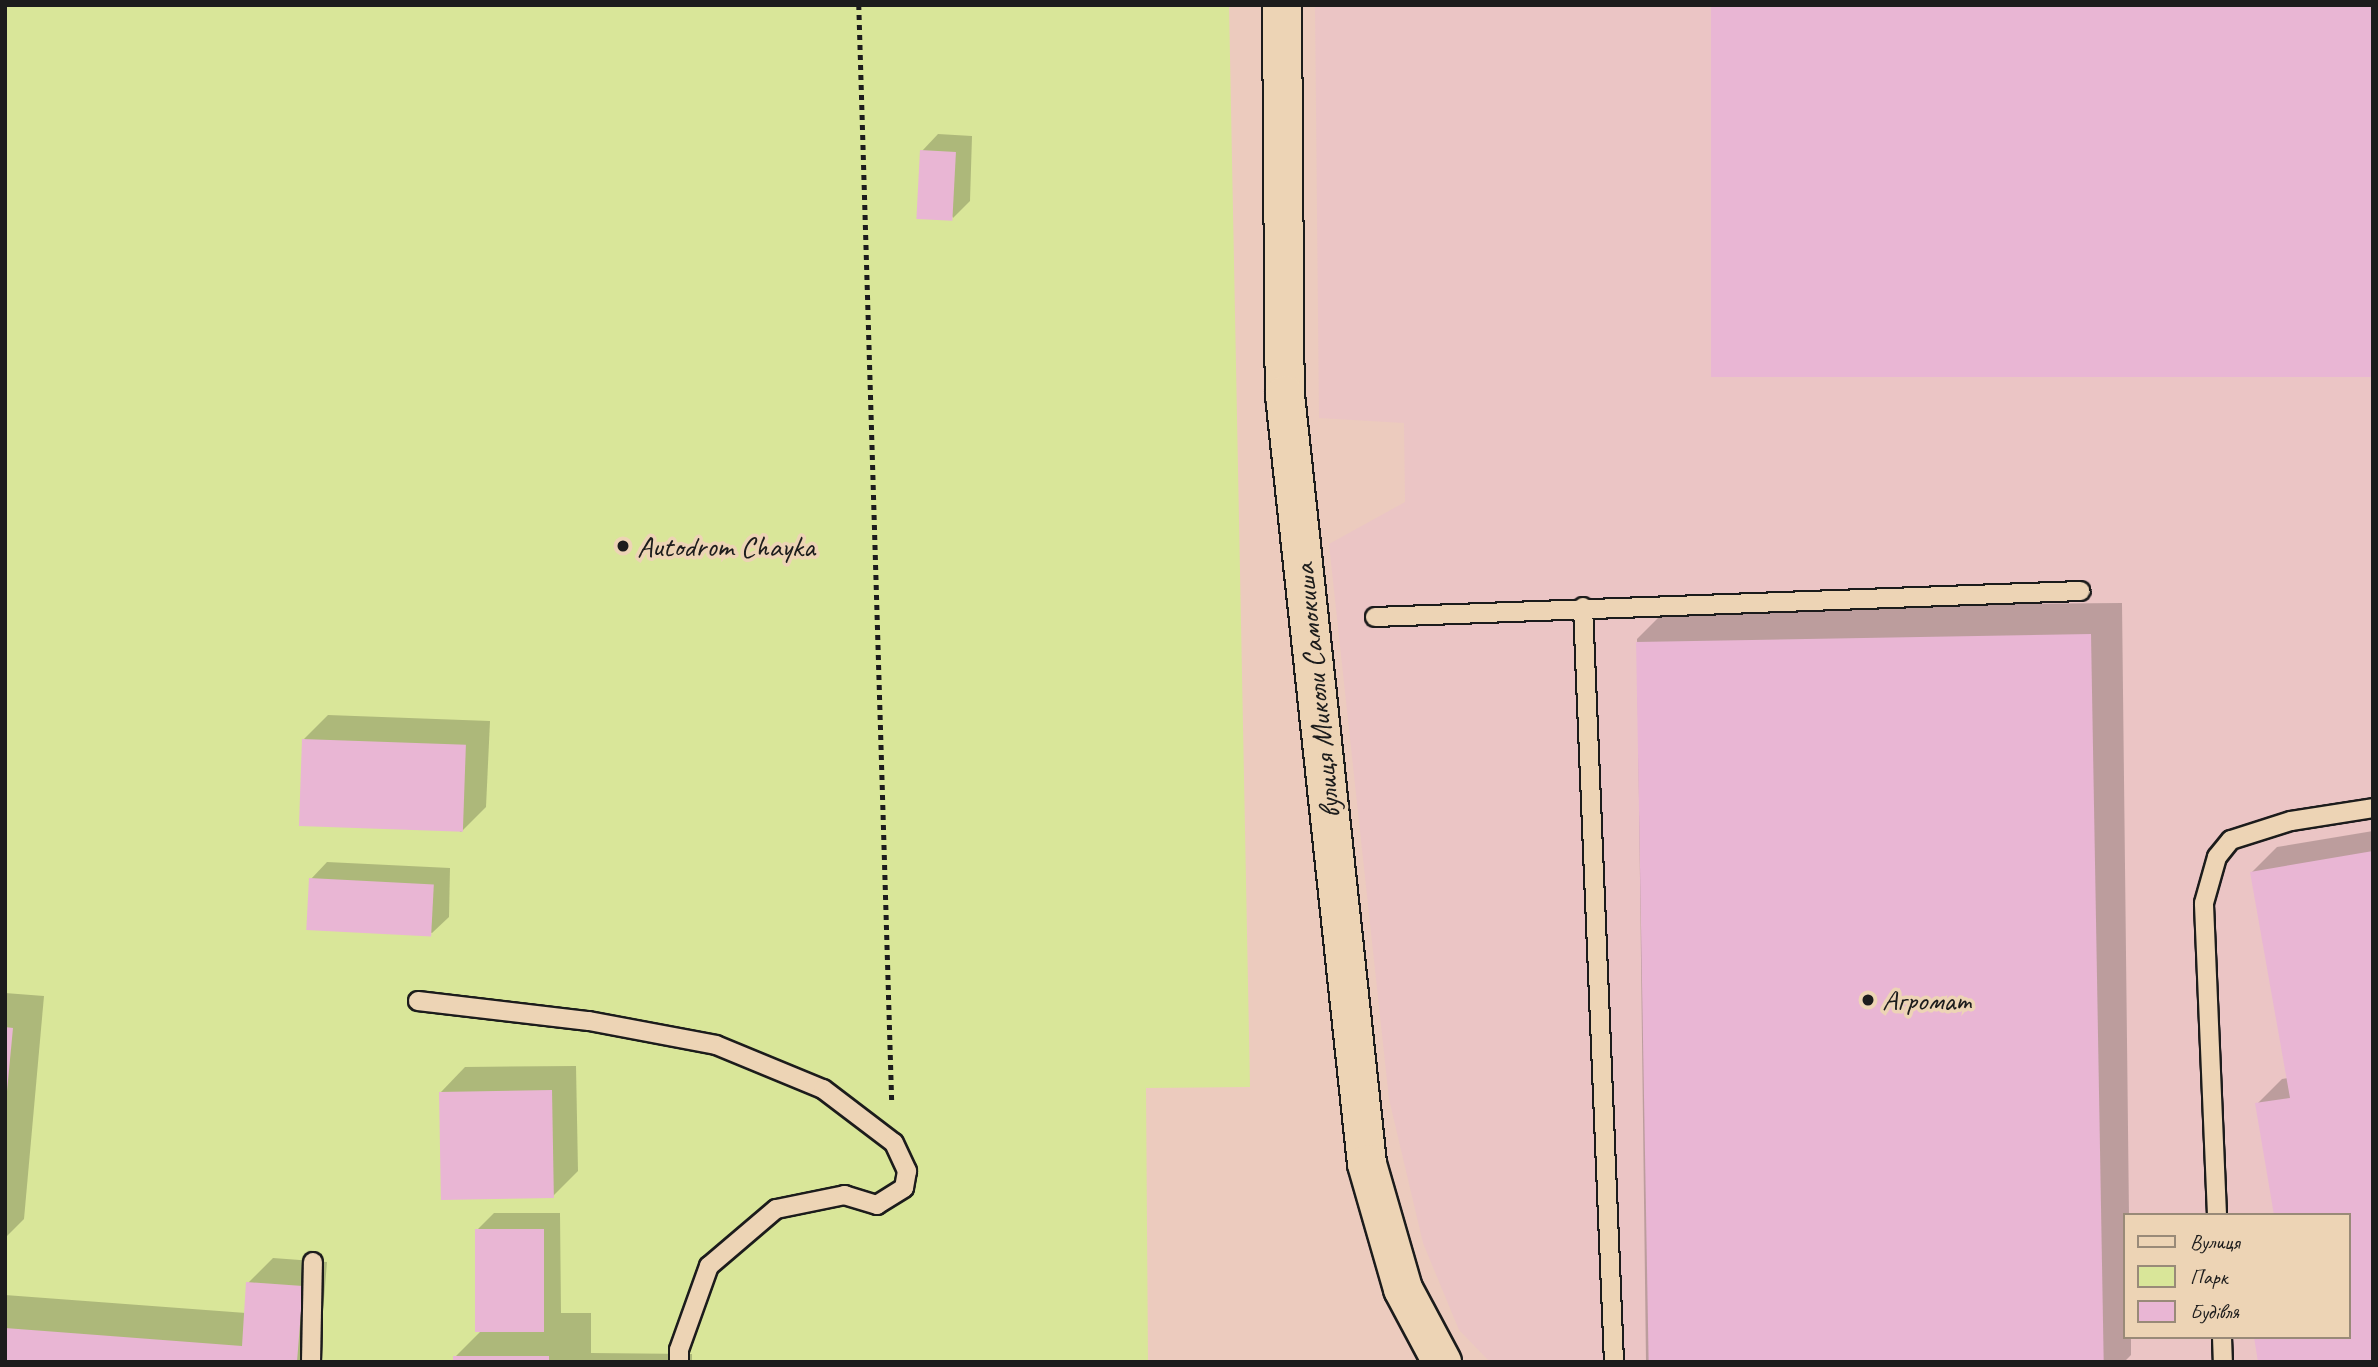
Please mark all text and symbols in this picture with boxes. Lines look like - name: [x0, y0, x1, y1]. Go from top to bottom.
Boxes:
- place label: Autodrom Chayka: [637, 528, 815, 564]
- marker: Autodrom Chayka: [615, 538, 631, 554]
- street label: вулиця Миколи Самокиша: [1286, 562, 1348, 820]
- place label: Агромат: [1882, 982, 1970, 1018]
- marker: Агромат: [1860, 992, 1876, 1008]
- legend: [2122, 1213, 2350, 1339]
- text: Вулиця: [2190, 1229, 2240, 1255]
- text: Парк: [2190, 1264, 2227, 1290]
- text: Будівля: [2190, 1299, 2239, 1325]

